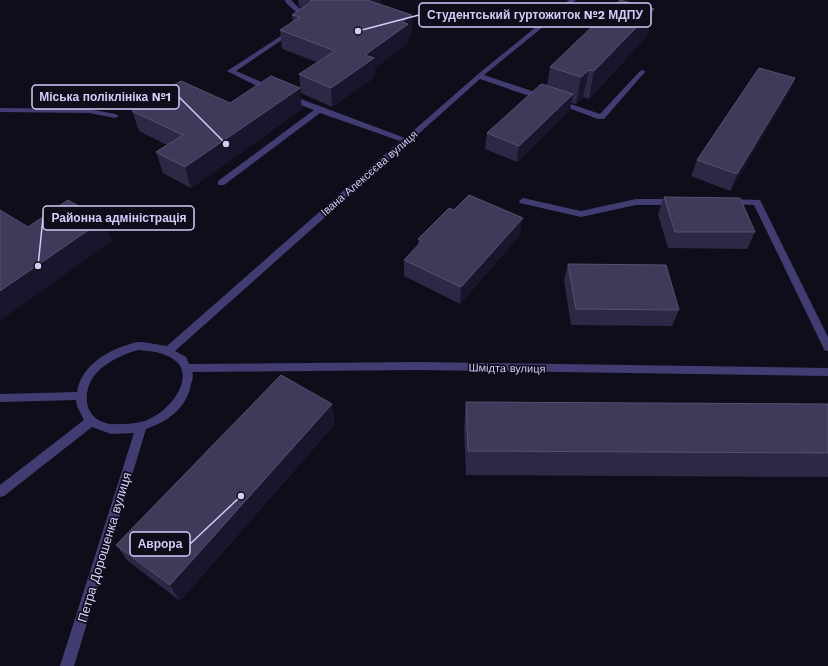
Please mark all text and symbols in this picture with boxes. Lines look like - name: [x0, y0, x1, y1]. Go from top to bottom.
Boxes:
- callout: Студентський гуртожиток №2 МДПУ: [419, 3, 651, 27]
- text: Студентський гуртожиток №2 МДПУ: [427, 8, 643, 22]
- callout: Міська поліклініка №1: [32, 85, 179, 109]
- text: Міська поліклініка №1: [39, 90, 171, 104]
- street label: Івана Алексєєва вулиця: [318, 128, 420, 219]
- callout: Районна адміністрація: [43, 206, 194, 230]
- text: Районна адміністрація: [51, 211, 187, 225]
- street label: Шмідта вулиця: [468, 361, 546, 376]
- street label: Петра Дорошенка вулиця: [74, 470, 134, 624]
- callout: Аврора: [130, 532, 190, 556]
- text: Аврора: [138, 537, 183, 551]

